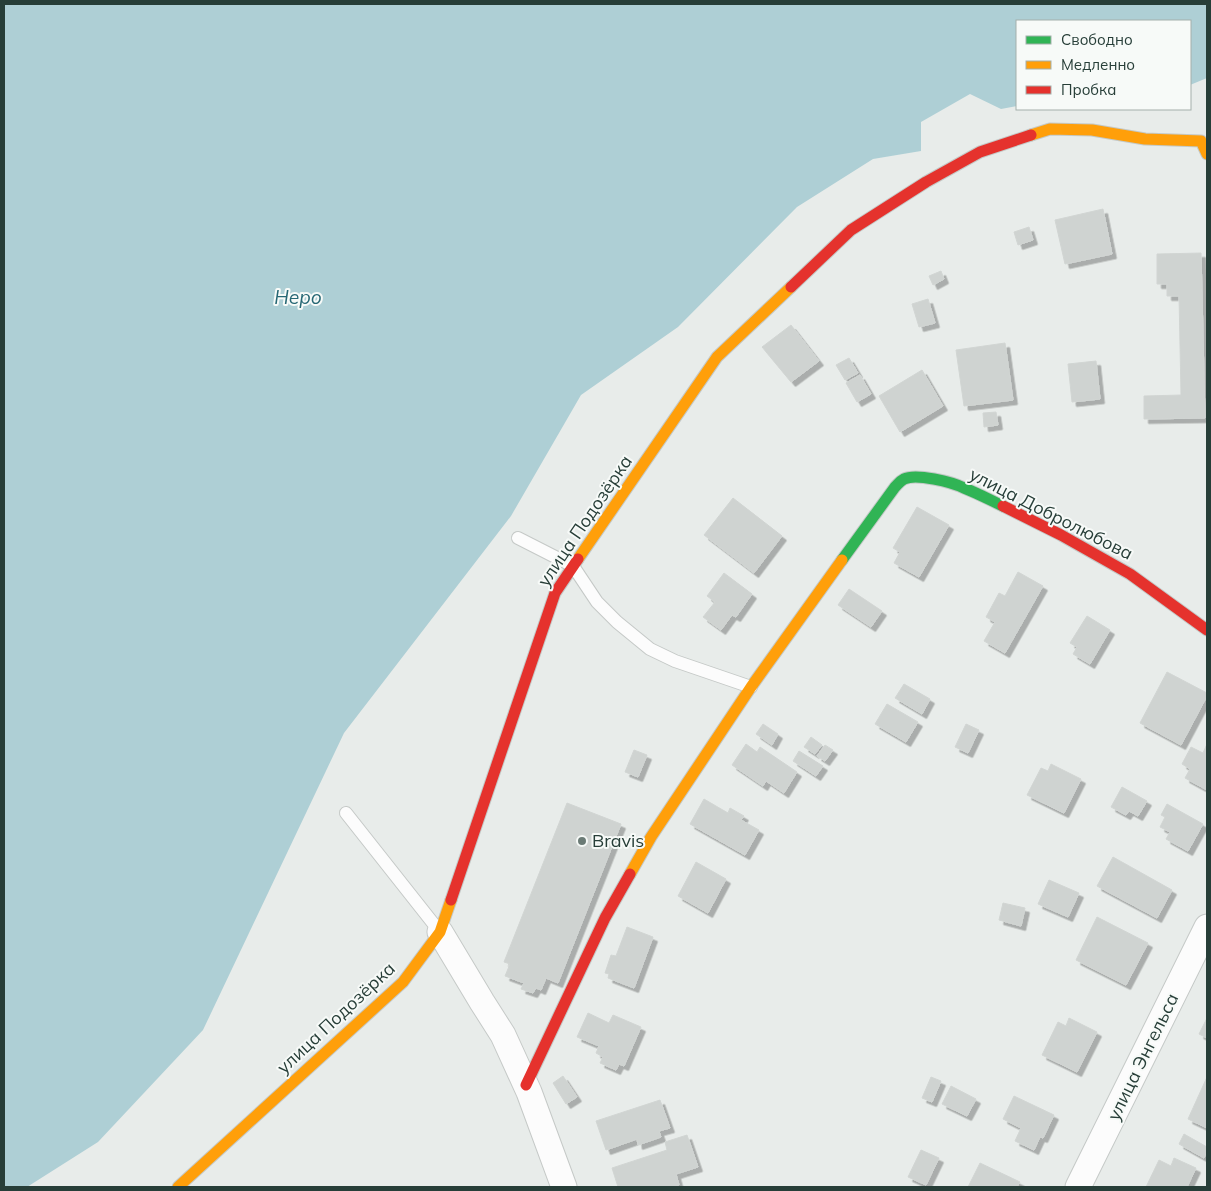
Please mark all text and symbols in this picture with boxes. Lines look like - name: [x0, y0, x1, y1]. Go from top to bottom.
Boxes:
- legend: [1016, 20, 1191, 110]
- text: Свободно: [1061, 30, 1133, 49]
- text: Медленно: [1061, 55, 1135, 74]
- text: Пробка: [1061, 80, 1116, 99]
- water label: Неро: [274, 285, 322, 309]
- street label: улица Подозёрка: [532, 451, 637, 591]
- street label: улица Добролюбова: [966, 462, 1137, 565]
- place label: Bravis: [592, 829, 644, 852]
- marker: Bravis: [576, 835, 588, 847]
- street label: улица Подозёрка: [272, 957, 400, 1078]
- street label: улица Энгельса: [1102, 989, 1183, 1124]

